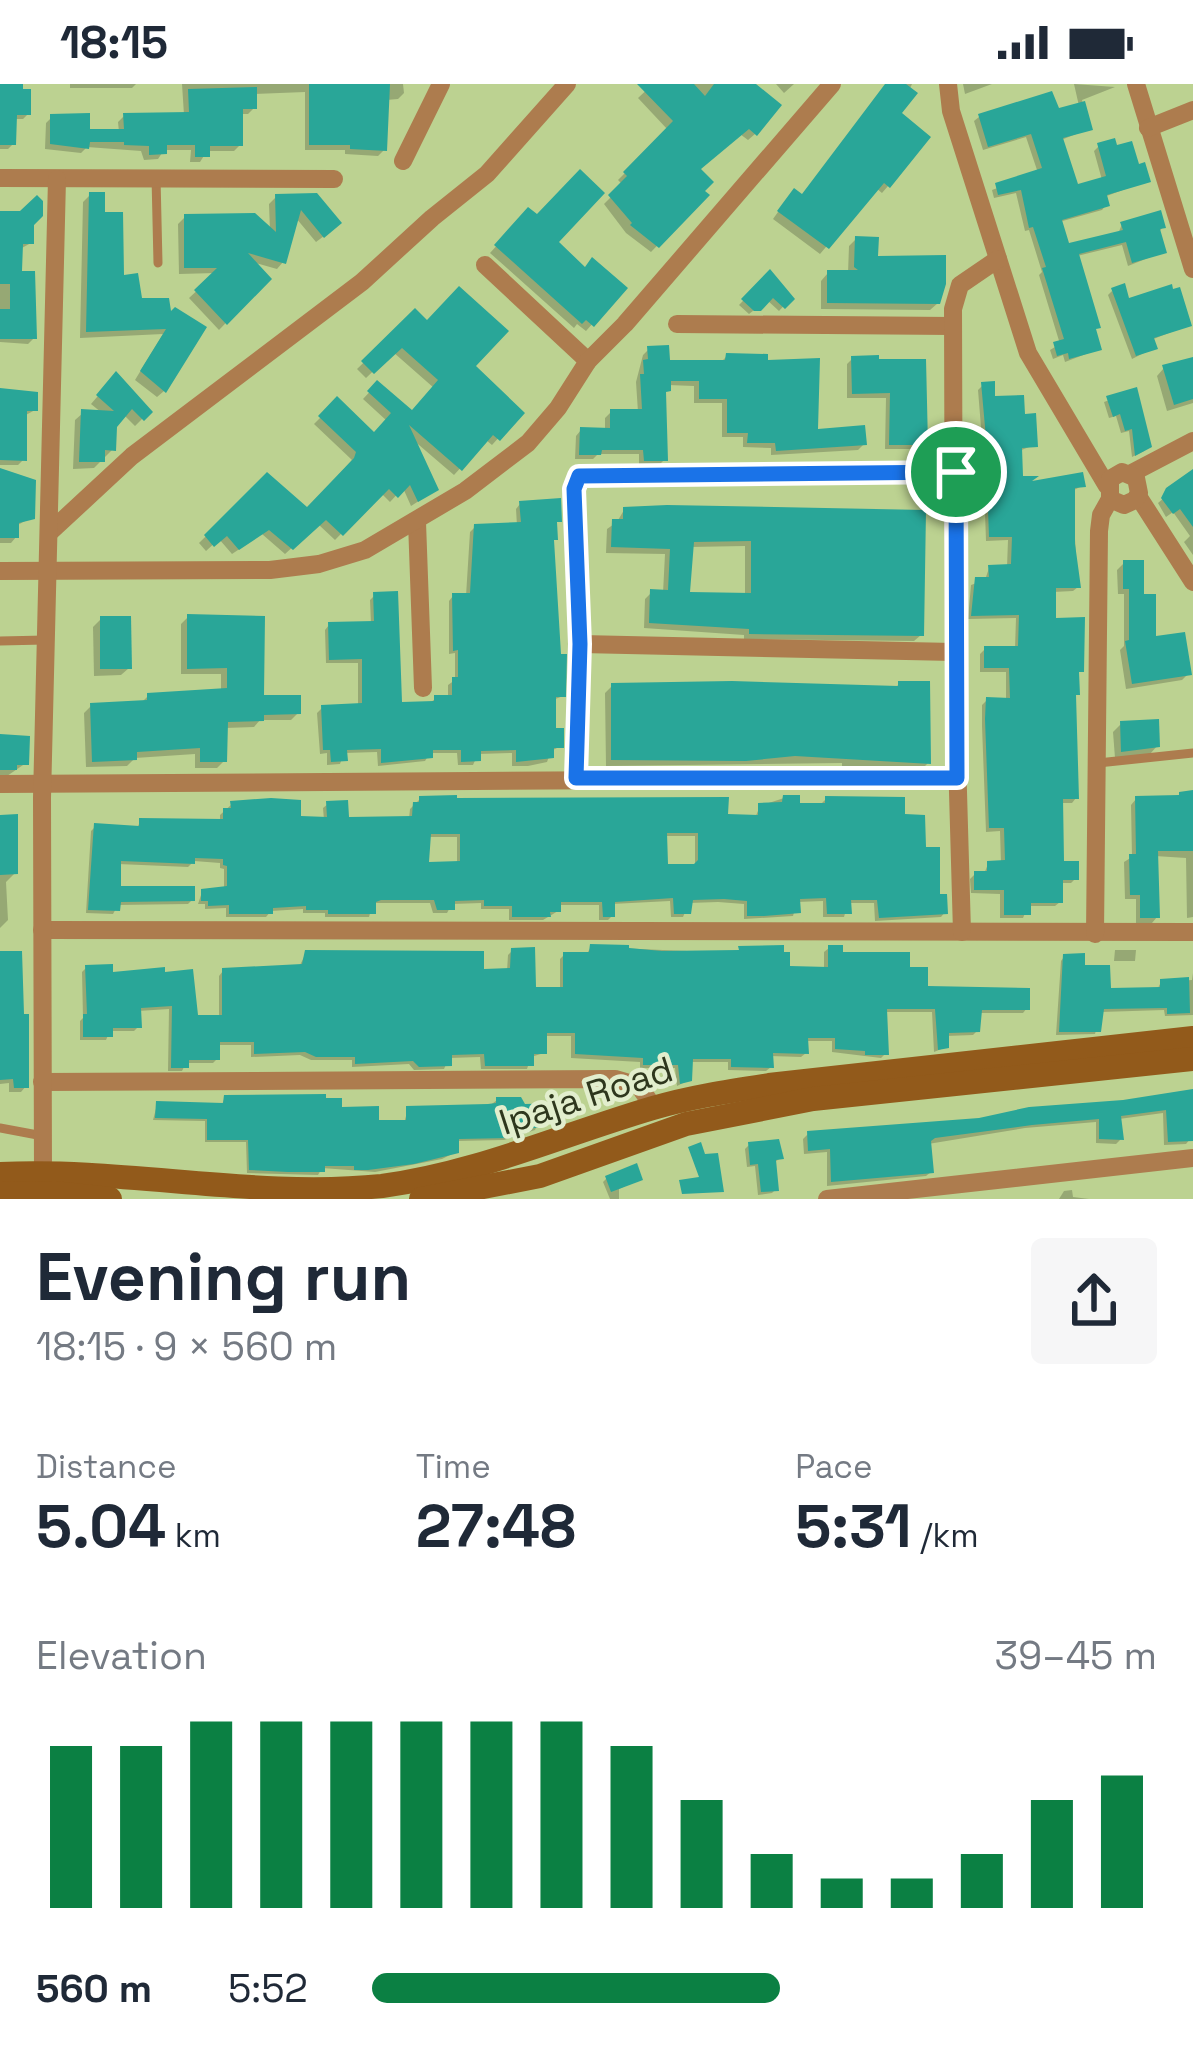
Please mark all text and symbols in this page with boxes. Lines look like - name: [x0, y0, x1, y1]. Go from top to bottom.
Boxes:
- text: 18:15: [60, 14, 168, 71]
- pin: [905, 421, 1007, 523]
- icon: arrive: [923, 439, 989, 505]
- street label: Ipaja Road: [493, 1046, 679, 1146]
- text: Evening run: [36, 1235, 411, 1319]
- button: share: [1031, 1238, 1157, 1364]
- text: 18:15 · 9 × 560 m: [36, 1322, 337, 1371]
- text: Distance: [36, 1446, 177, 1488]
- text: Time: [416, 1446, 491, 1488]
- text: Pace: [795, 1446, 873, 1488]
- text: 5.04: [36, 1488, 166, 1565]
- text: 27:48: [416, 1488, 576, 1565]
- text: 5:31: [795, 1488, 912, 1565]
- text: km: [166, 1515, 221, 1557]
- text: /km: [912, 1515, 979, 1557]
- text: Elevation: [36, 1631, 207, 1680]
- text: 39–45 m: [995, 1631, 1157, 1680]
- text: 560 m: [36, 1964, 152, 2013]
- text: 5:52: [228, 1964, 308, 2013]

